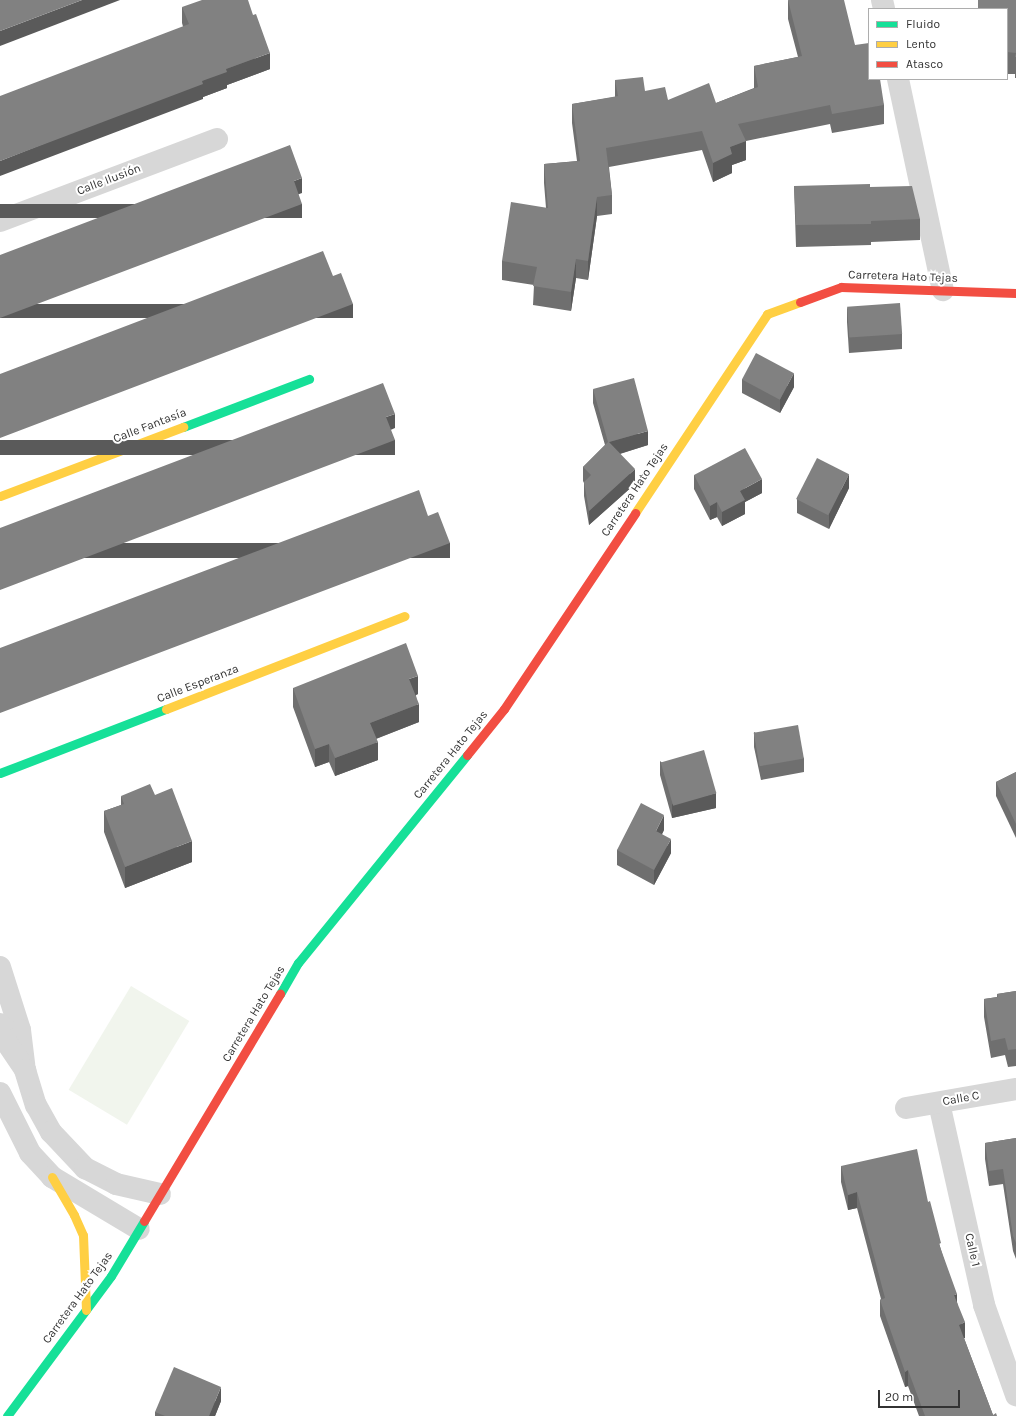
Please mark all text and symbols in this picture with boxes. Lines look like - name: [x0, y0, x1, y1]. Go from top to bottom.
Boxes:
- legend: [868, 8, 1008, 80]
- text: Fluido: [906, 17, 940, 31]
- text: Lento: [906, 37, 936, 51]
- text: Atasco: [906, 57, 943, 71]
- street label: Calle Ilusión: [75, 161, 143, 199]
- street label: Carretera Hato Tejas: [848, 268, 958, 286]
- street label: Calle Fantasía: [111, 405, 189, 447]
- street label: Carretera Hato Tejas: [598, 440, 672, 540]
- street label: Calle Esperanza: [155, 662, 241, 706]
- street label: Carretera Hato Tejas: [411, 708, 491, 802]
- street label: Carretera Hato Tejas: [220, 963, 288, 1065]
- street label: Calle C: [942, 1089, 980, 1109]
- street label: Calle 1: [961, 1232, 983, 1268]
- street label: Carretera Hato Tejas: [40, 1249, 116, 1347]
- scale bar: [880, 1382, 962, 1408]
- text: 20 m: [885, 1390, 913, 1404]

